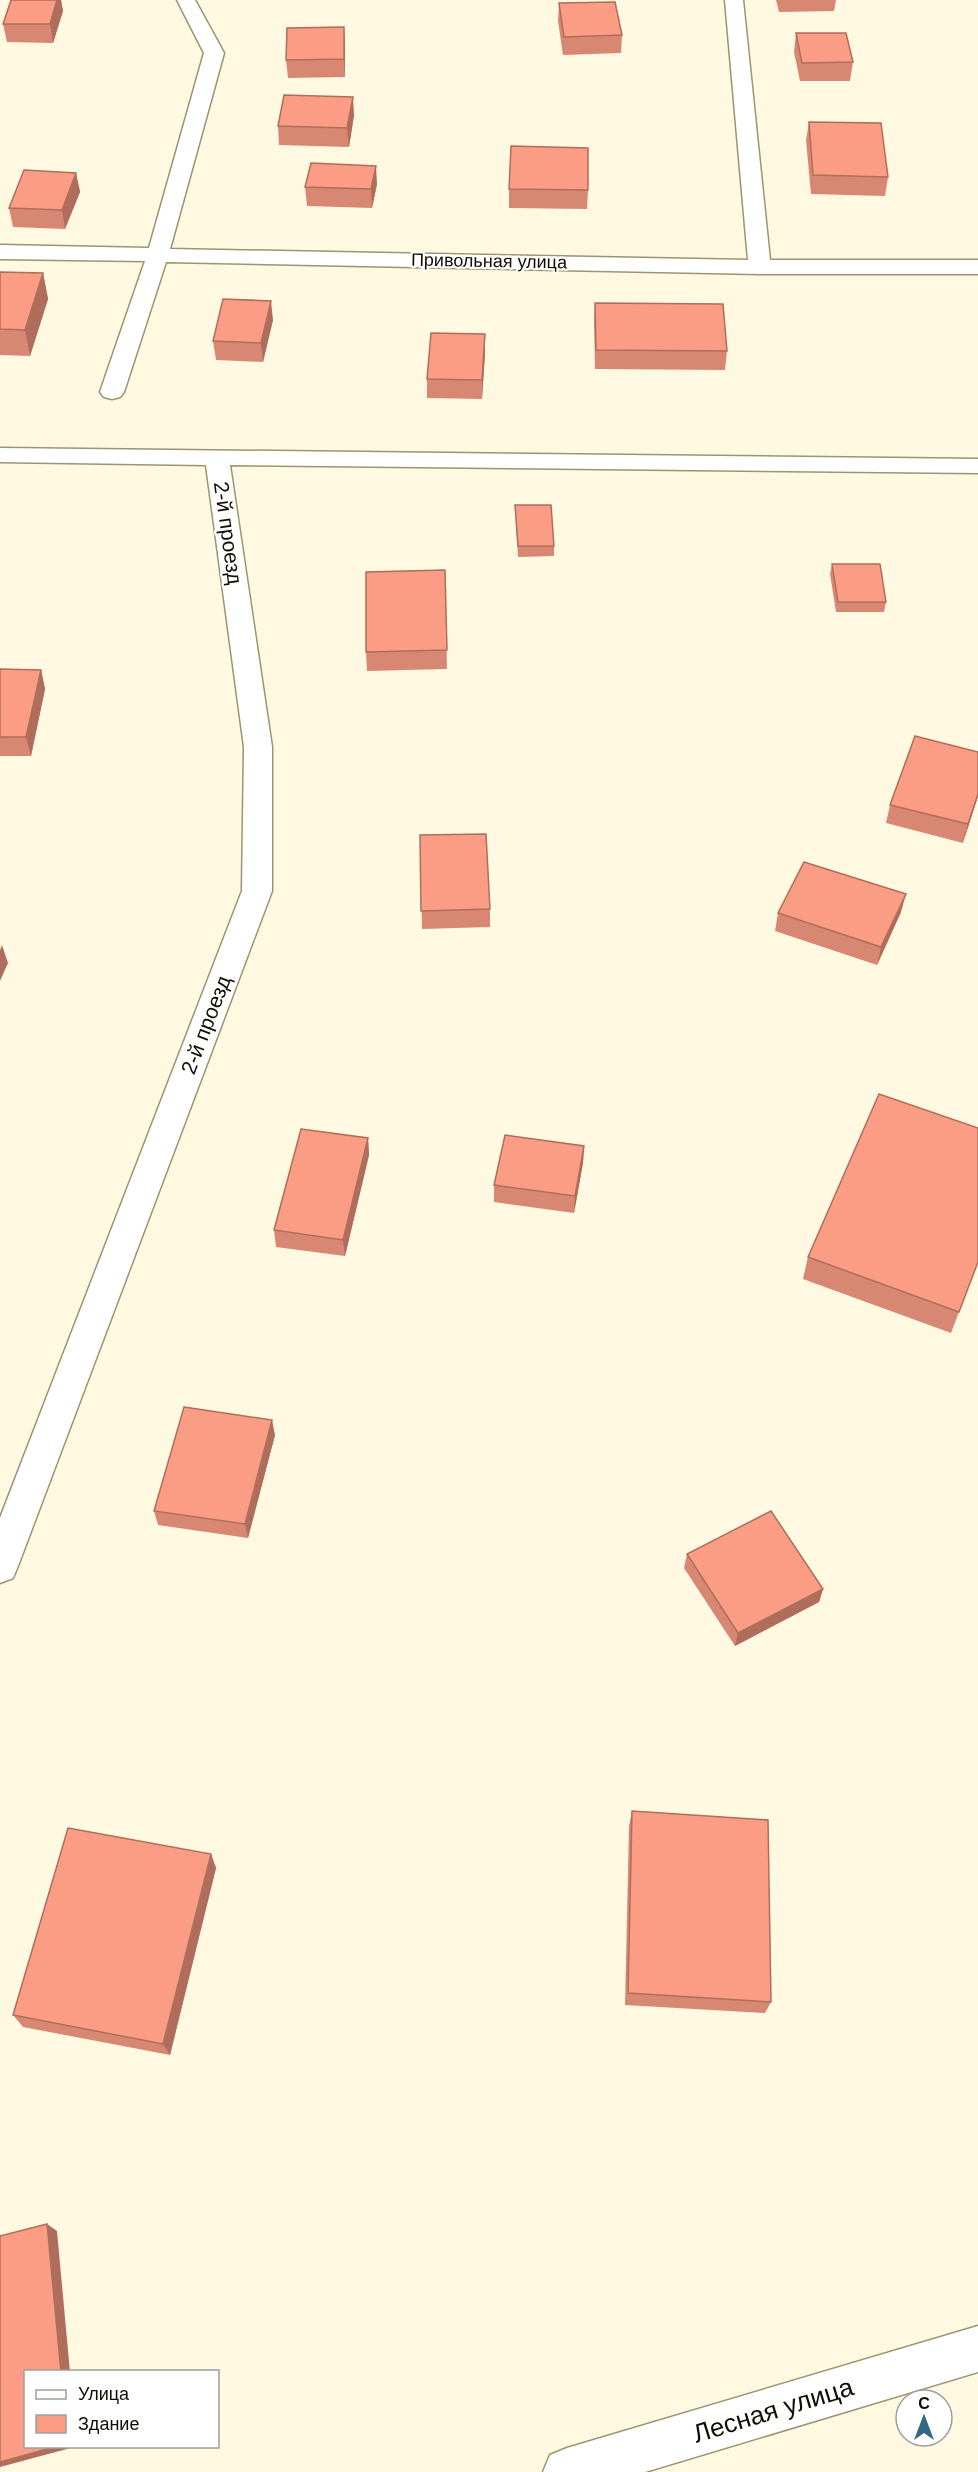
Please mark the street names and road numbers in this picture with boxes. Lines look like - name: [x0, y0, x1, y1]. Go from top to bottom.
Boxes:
- street label: Привольная улица: [411, 250, 568, 272]
- street label: 2-й проезд: [210, 480, 247, 586]
- street label: 2-й проезд: [176, 972, 235, 1077]
- street label: Лесная улица: [689, 2371, 857, 2449]

